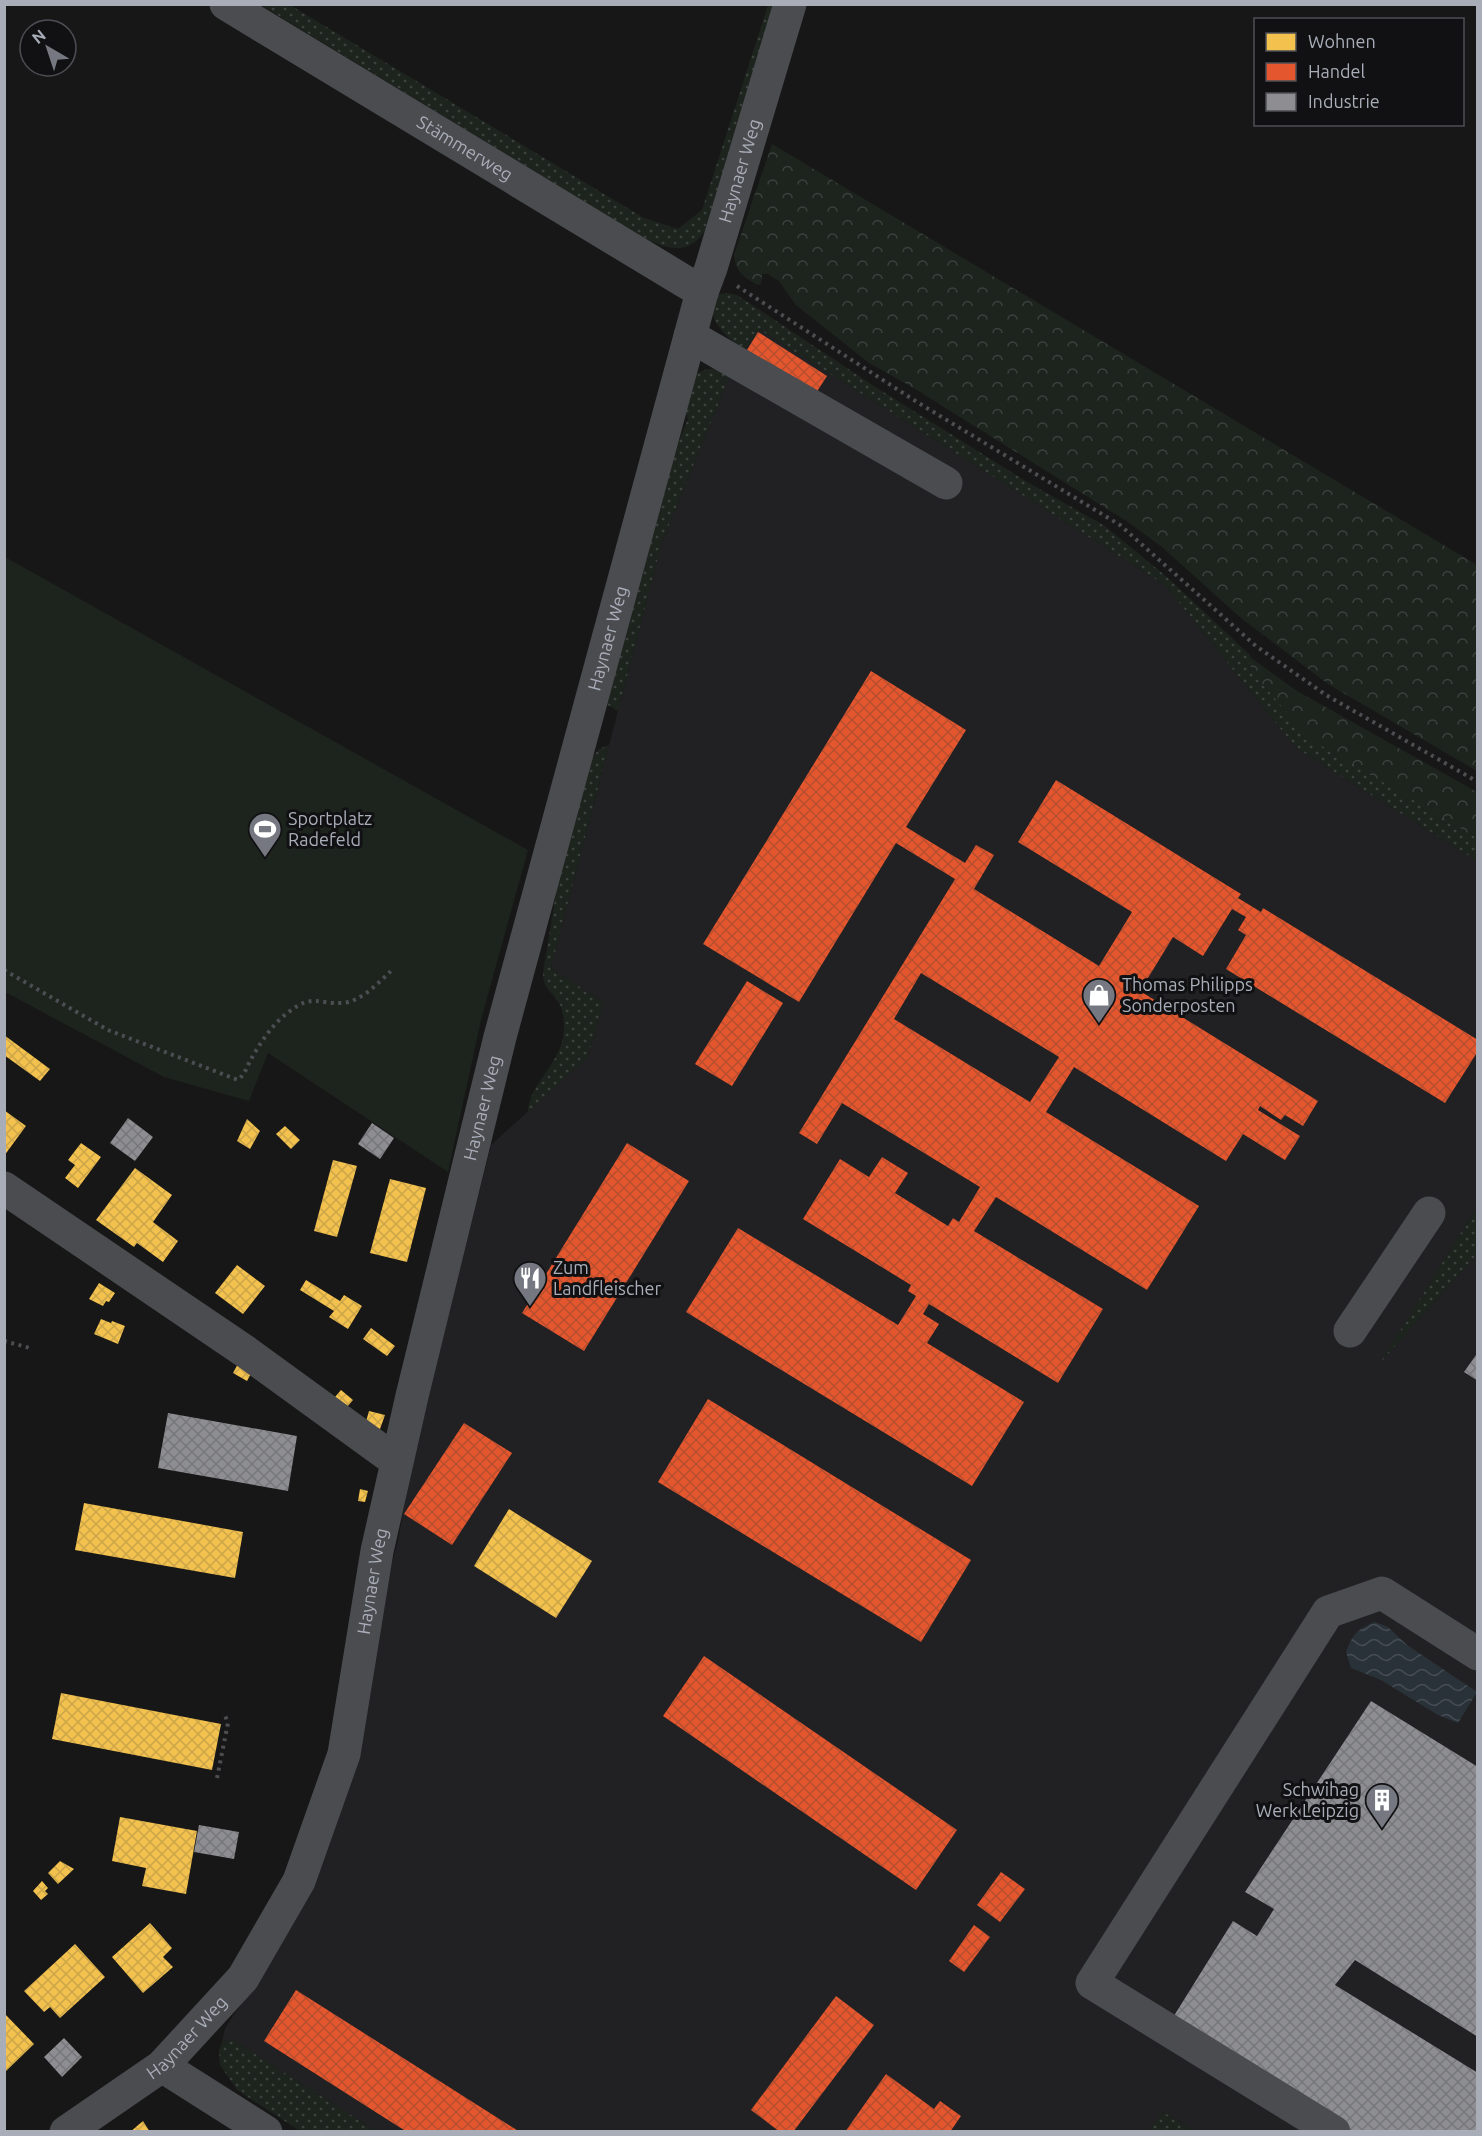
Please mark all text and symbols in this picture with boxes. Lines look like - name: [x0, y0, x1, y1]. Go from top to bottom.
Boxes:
- north arrow: [18, 18, 78, 78]
- legend: [1254, 18, 1464, 126]
- text: N: [28, 26, 49, 47]
- text: Wohnen: [1308, 31, 1376, 51]
- text: Handel: [1308, 61, 1366, 81]
- text: Industrie: [1308, 91, 1380, 111]
- street label: Stämmerweg: [414, 111, 517, 184]
- street label: Haynaer Weg: [714, 116, 764, 225]
- street label: Haynaer Weg: [583, 584, 631, 693]
- place label: Sportplatz Radefeld: [288, 808, 372, 849]
- sports icon: Sportplatz Radefeld: [247, 811, 283, 858]
- place label: Thomas Philipps Sonderposten: [1122, 974, 1253, 1015]
- shop icon: Thomas Philipps Sonderposten: [1081, 977, 1117, 1024]
- street label: Haynaer Weg: [459, 1053, 504, 1162]
- place label: Zum Landfleischer: [553, 1257, 662, 1298]
- restaurant icon: Zum Landfleischer: [512, 1260, 548, 1307]
- street label: Haynaer Weg: [353, 1526, 391, 1636]
- place label: Schwihag Werk Leipzig: [1256, 1779, 1359, 1820]
- building icon: Schwihag Werk Leipzig: [1364, 1782, 1400, 1829]
- street label: Haynaer Weg: [142, 1991, 230, 2083]

